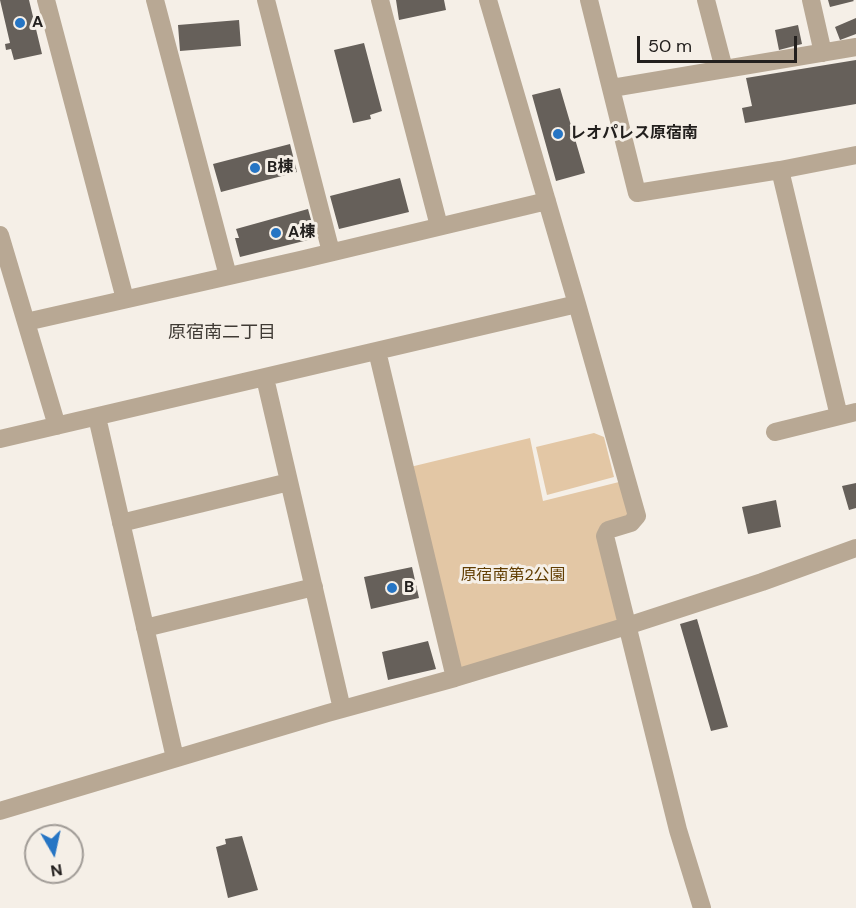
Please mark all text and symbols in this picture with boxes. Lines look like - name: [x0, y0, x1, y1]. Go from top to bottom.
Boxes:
- place label: A: [32, 13, 43, 33]
- marker: A: [13, 16, 27, 30]
- scale bar: [640, 24, 800, 62]
- text: 50 m: [648, 34, 692, 58]
- place label: レオパレス原宿南: [570, 124, 698, 144]
- marker: レオパレス原宿南: [551, 127, 565, 141]
- place label: B棟: [267, 158, 293, 178]
- marker: B棟: [248, 161, 262, 175]
- place label: A棟: [288, 223, 315, 243]
- marker: A棟: [269, 226, 283, 240]
- district label: 原宿南二丁目: [168, 322, 276, 344]
- park label: 原宿南第2公園: [460, 566, 566, 586]
- place label: B: [404, 578, 414, 598]
- marker: B: [385, 581, 399, 595]
- north arrow: [24, 824, 84, 884]
- text: N: [49, 859, 64, 882]

